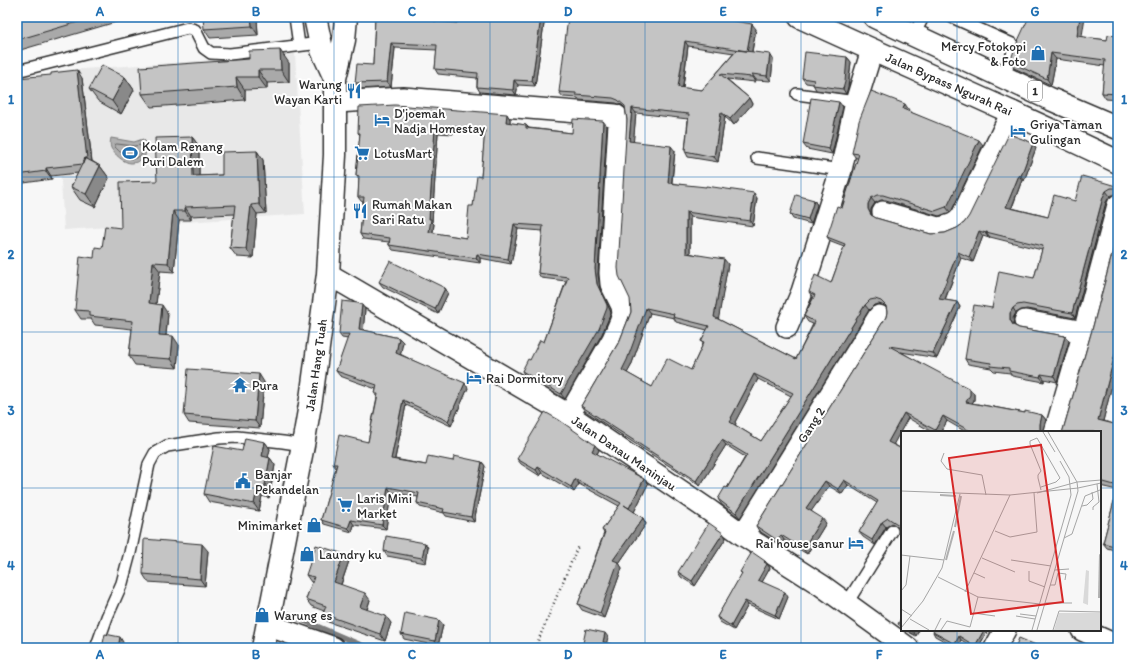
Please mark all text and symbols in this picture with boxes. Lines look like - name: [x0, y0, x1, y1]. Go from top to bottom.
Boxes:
- text: A: [95, 4, 105, 19]
- text: B: [252, 4, 261, 19]
- text: C: [408, 4, 417, 19]
- text: D: [564, 4, 573, 19]
- text: E: [719, 4, 727, 19]
- text: F: [876, 4, 883, 19]
- text: G: [1031, 4, 1040, 19]
- place label: Mercy Fotokopi & Foto: [941, 39, 1026, 69]
- shop icon: Mercy Fotokopi & Foto: [1029, 44, 1047, 62]
- street label: Jalan Bypass Ngurah Rai: [883, 49, 1015, 119]
- place label: Warung Wayan Karti: [274, 77, 342, 107]
- road number: 1: [1028, 81, 1042, 101]
- restaurant icon: Warung Wayan Karti: [345, 82, 363, 100]
- text: 1: [8, 92, 14, 107]
- text: 1: [1121, 92, 1127, 107]
- place label: D'joemah Nadja Homestay: [394, 106, 485, 136]
- hotel icon: D'joemah Nadja Homestay: [373, 111, 391, 129]
- place label: Griya Taman Gulingan: [1030, 117, 1103, 147]
- hotel icon: Griya Taman Gulingan: [1009, 122, 1027, 140]
- place label: Kolam Renang Puri Dalem: [142, 139, 223, 169]
- sports icon: Kolam Renang Puri Dalem: [121, 144, 139, 162]
- supermarket icon: LotusMart: [353, 144, 371, 162]
- place label: LotusMart: [374, 146, 432, 161]
- place label: Rumah Makan Sari Ratu: [372, 197, 453, 227]
- restaurant icon: Rumah Makan Sari Ratu: [351, 202, 369, 220]
- text: 2: [8, 247, 15, 262]
- text: 2: [1121, 247, 1128, 262]
- street label: Jalan Hang Tuah: [302, 318, 330, 412]
- hotel icon: Rai Dormitory: [465, 369, 483, 387]
- place label: Rai Dormitory: [486, 371, 563, 386]
- temple icon: Pura: [231, 376, 249, 394]
- place label: Pura: [252, 378, 279, 393]
- text: 3: [7, 403, 15, 418]
- text: 3: [1120, 403, 1128, 418]
- street label: Gang 2: [794, 404, 828, 446]
- street label: Jalan Danau Maninjau: [569, 412, 679, 494]
- inset map: [901, 431, 1101, 631]
- place label: Banjar Pekandelan: [255, 467, 319, 497]
- public building icon: Banjar Pekandelan: [234, 472, 252, 490]
- place label: Laris Mini Market: [357, 491, 412, 521]
- supermarket icon: Laris Mini Market: [336, 496, 354, 514]
- shop icon: Minimarket: [305, 516, 323, 534]
- place label: Minimarket: [238, 518, 302, 533]
- hotel icon: Rai house sanur: [847, 534, 865, 552]
- place label: Rai house sanur: [755, 536, 844, 551]
- shop icon: Laundry ku: [298, 545, 316, 563]
- place label: Laundry ku: [319, 547, 382, 562]
- text: 4: [7, 558, 15, 573]
- text: 4: [1120, 558, 1128, 573]
- shop icon: Warung es: [253, 606, 271, 624]
- place label: Warung es: [274, 608, 332, 623]
- text: A: [95, 647, 105, 662]
- text: B: [252, 647, 261, 662]
- text: C: [408, 647, 417, 662]
- text: D: [564, 647, 573, 662]
- text: E: [719, 647, 727, 662]
- text: F: [876, 647, 883, 662]
- text: G: [1031, 647, 1040, 662]

